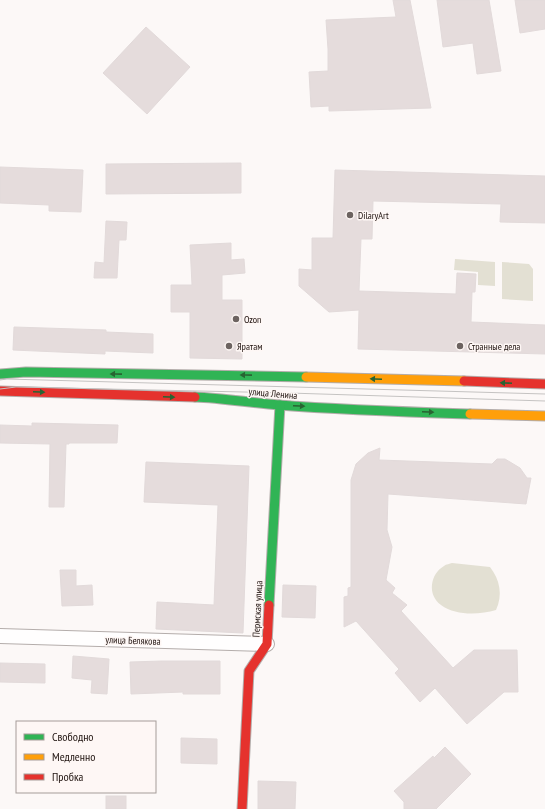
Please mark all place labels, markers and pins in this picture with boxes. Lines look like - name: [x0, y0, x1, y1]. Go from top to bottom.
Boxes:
- place label: DilaryArt: [358, 209, 389, 222]
- marker: DilaryArt: [345, 210, 355, 220]
- place label: Ozon: [244, 313, 262, 326]
- marker: Ozon: [231, 314, 241, 324]
- place label: Яратам: [237, 340, 262, 353]
- place label: Странные дела: [468, 340, 520, 353]
- marker: Яратам: [224, 341, 234, 351]
- marker: Странные дела: [455, 341, 465, 351]

